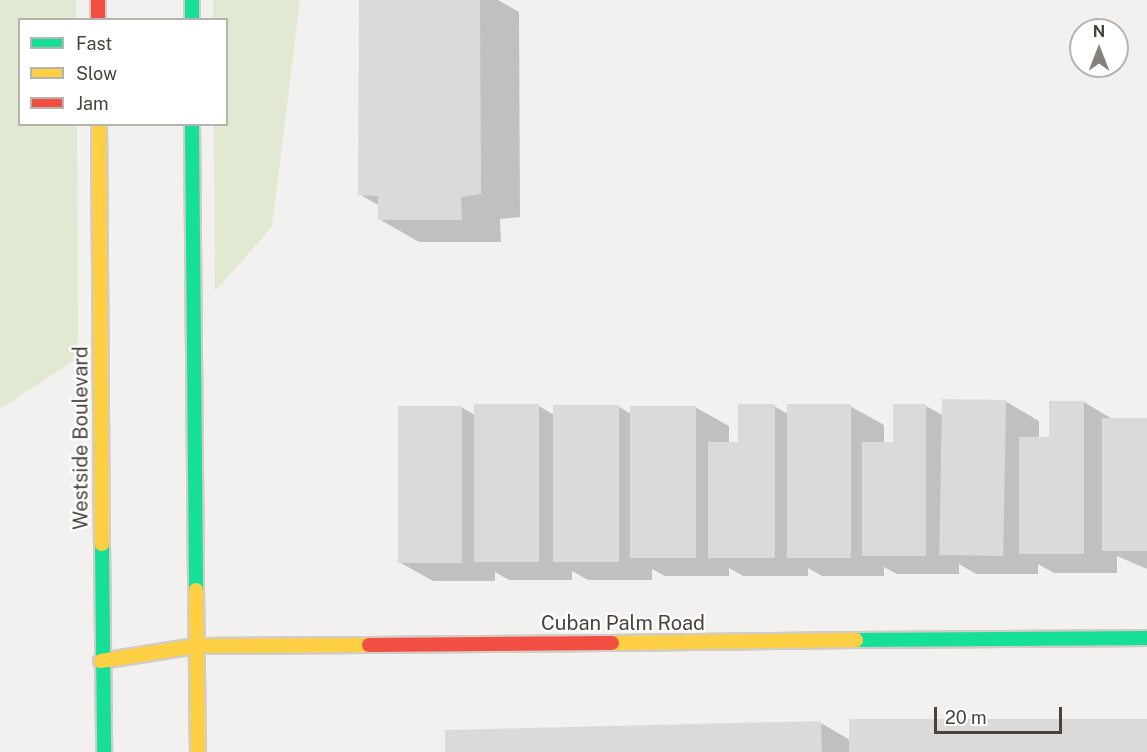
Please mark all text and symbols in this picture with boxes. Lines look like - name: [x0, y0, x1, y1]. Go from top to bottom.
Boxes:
- legend: [18, 18, 228, 126]
- north arrow: [1069, 18, 1129, 78]
- text: N: [1093, 22, 1105, 41]
- text: Fast: [76, 33, 112, 54]
- text: Slow: [76, 63, 117, 84]
- text: Jam: [76, 93, 109, 114]
- street label: Westside Boulevard: [69, 346, 93, 530]
- street label: Cuban Palm Road: [541, 611, 705, 635]
- scale bar: [937, 695, 1064, 733]
- text: 20 m: [945, 707, 987, 728]

